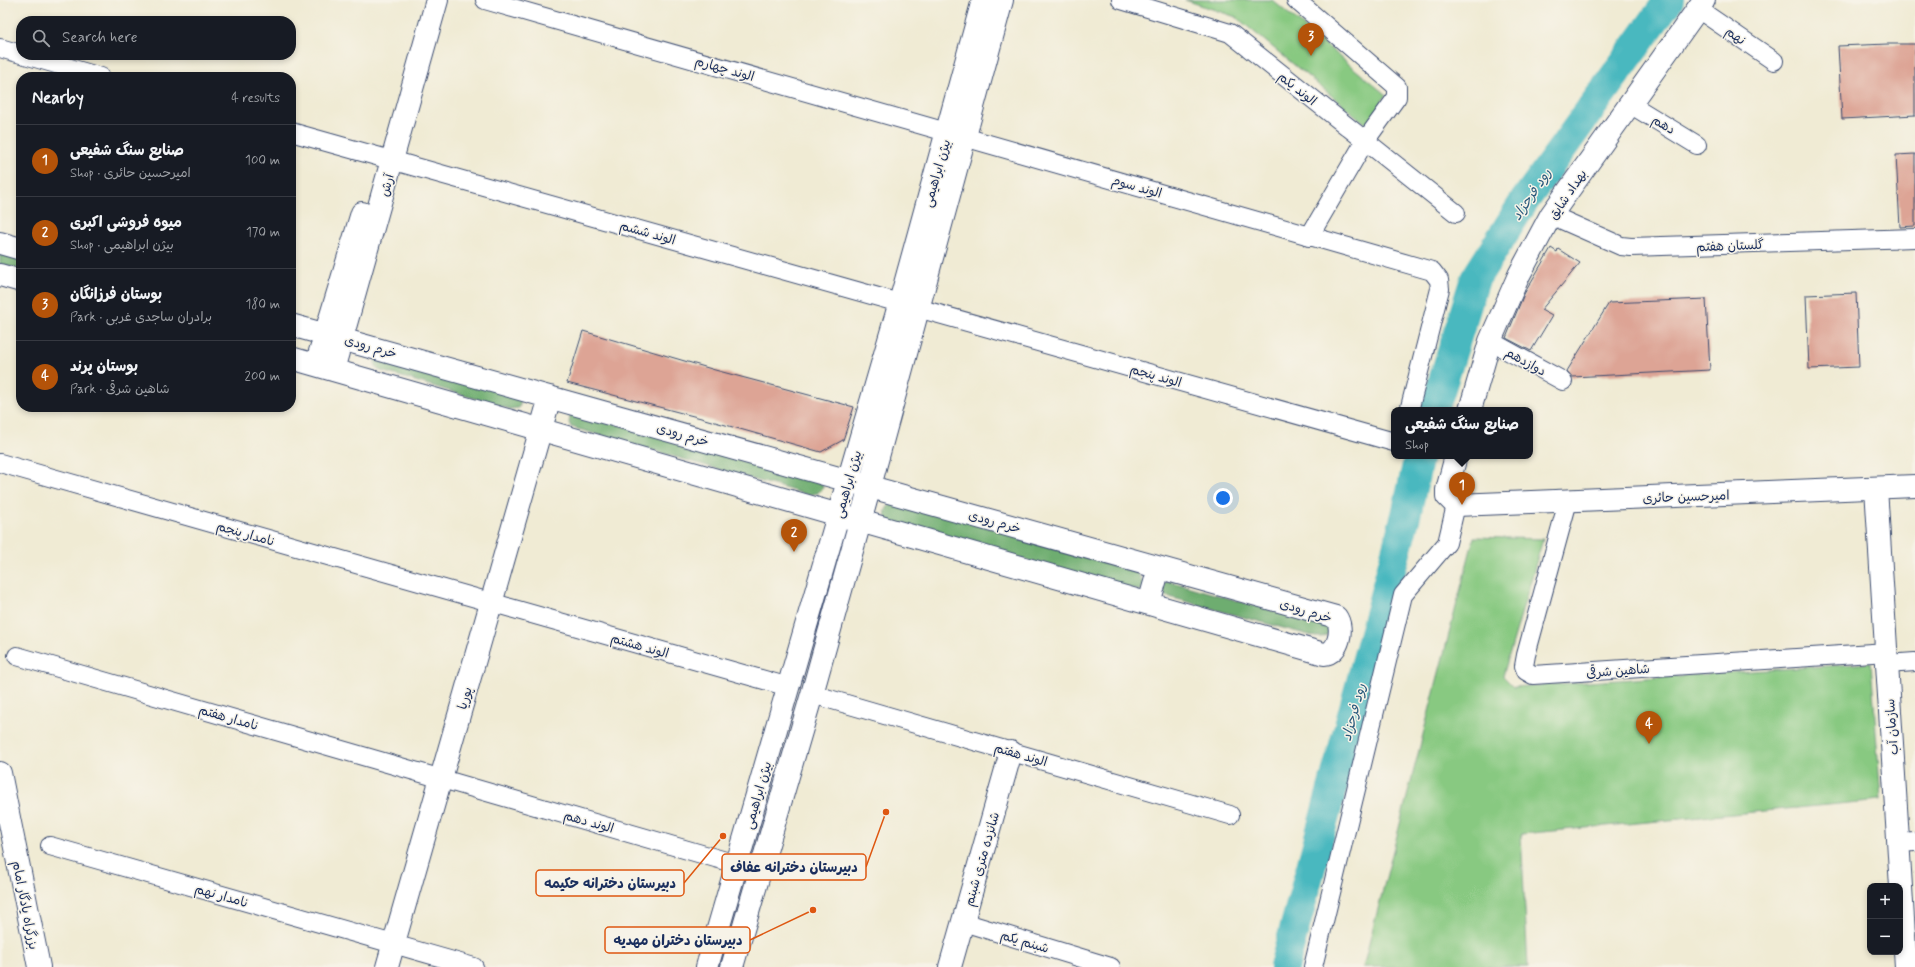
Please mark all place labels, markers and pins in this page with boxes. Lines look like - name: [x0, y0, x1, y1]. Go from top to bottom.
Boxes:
- pin: 3: [1298, 23, 1324, 56]
- pin: 1: [1449, 472, 1475, 505]
- pin: 2: [781, 519, 807, 552]
- pin: 4: [1636, 711, 1662, 744]
- callout: دبیرستان دخترانه عفاف: [722, 854, 866, 880]
- callout: دبیرستان دخترانه حکیمه: [536, 870, 684, 896]
- callout: دبیرستان دختران مهدیه: [605, 927, 750, 953]

